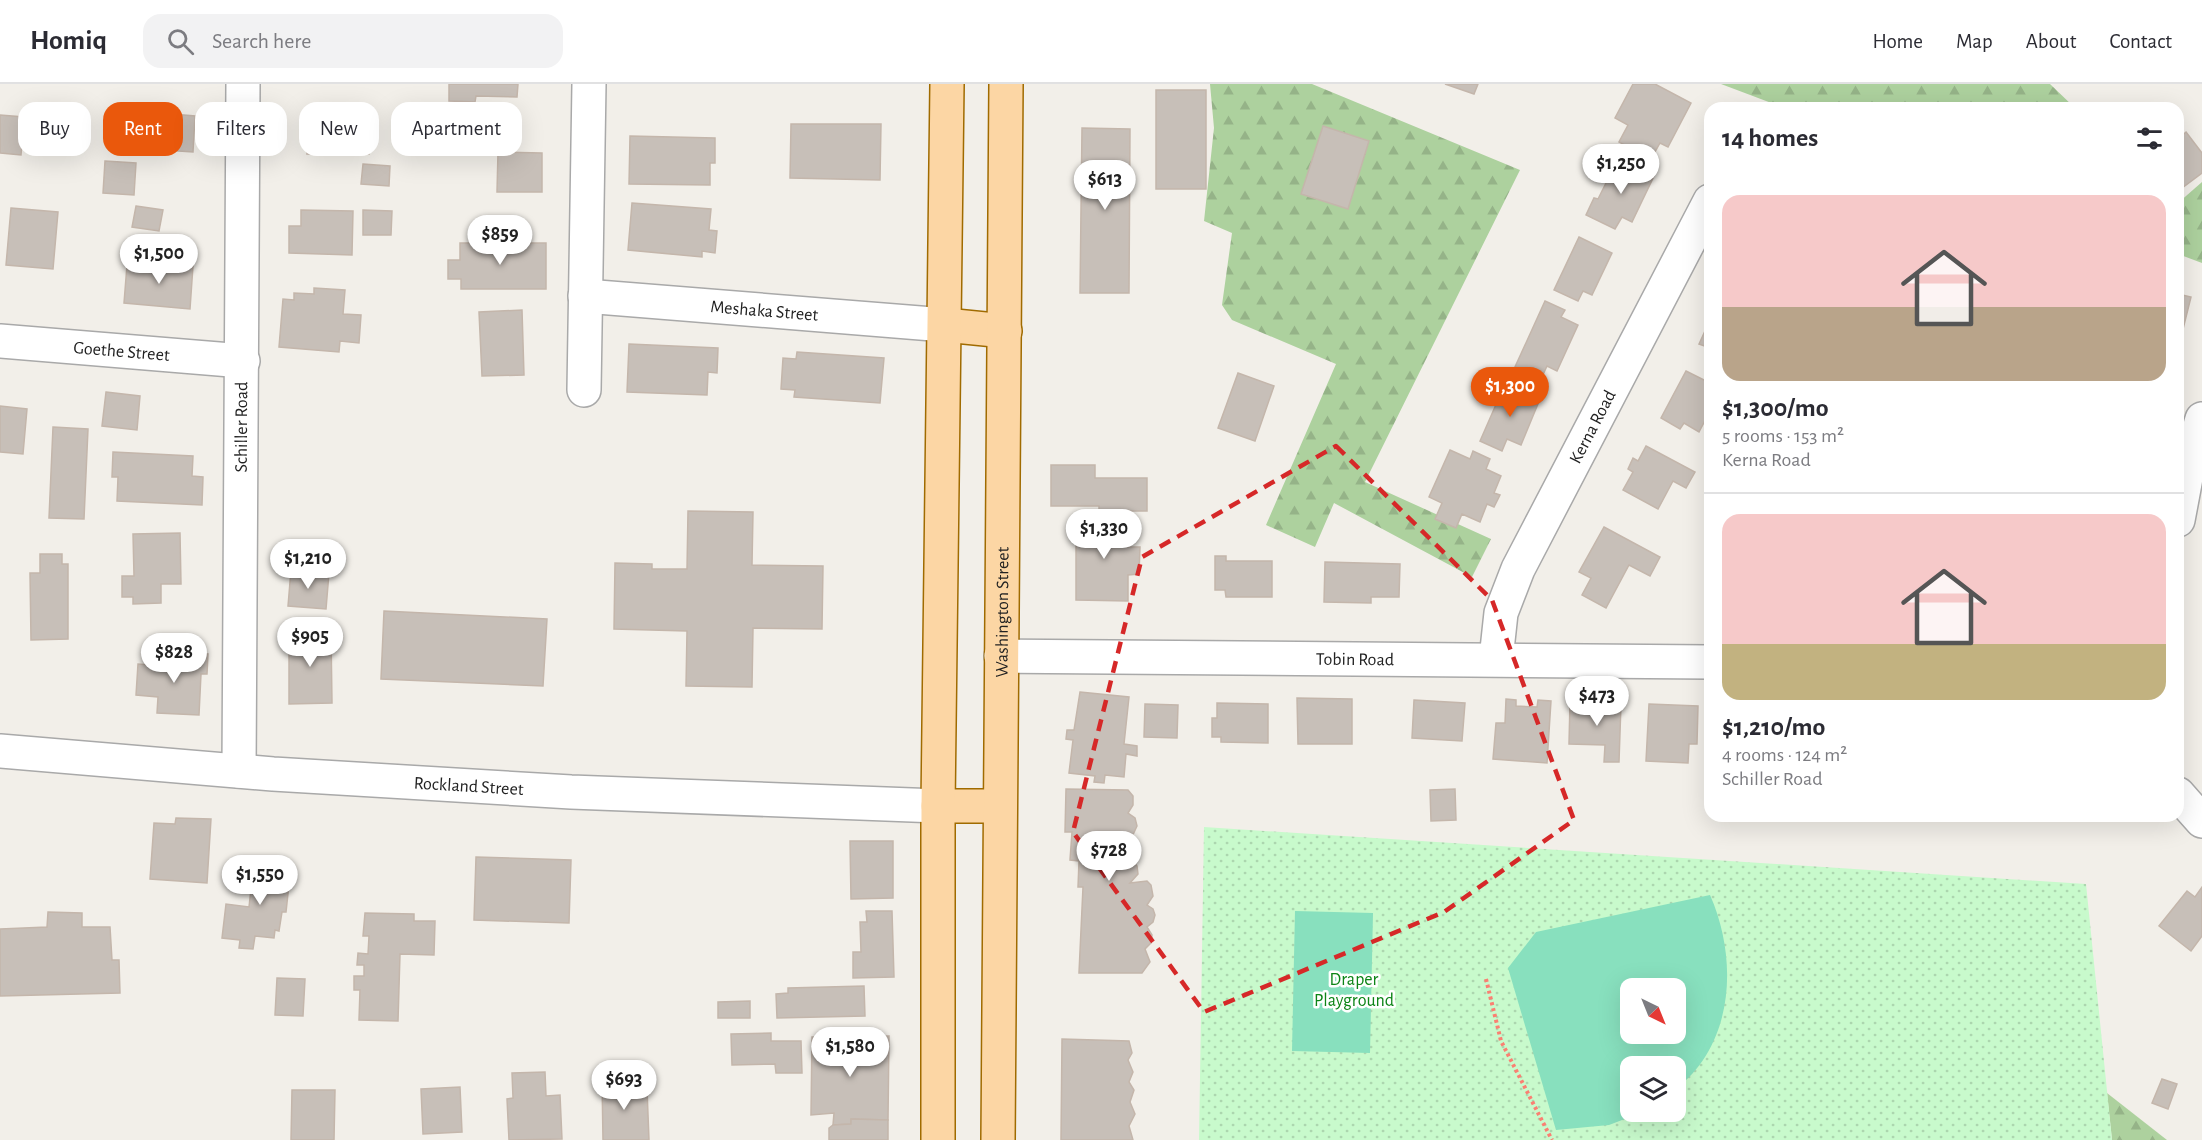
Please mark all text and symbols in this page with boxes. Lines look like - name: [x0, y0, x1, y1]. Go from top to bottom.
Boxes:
- search box: [143, 14, 563, 68]
- icon: search: [164, 25, 197, 58]
- text: Homiq: [30, 27, 107, 55]
- text: Search here: [212, 30, 312, 52]
- text: Home: [1872, 31, 1923, 52]
- text: Map: [1956, 31, 1993, 52]
- text: About: [2026, 31, 2076, 52]
- text: Contact: [2109, 31, 2172, 52]
- chip: Buy: [18, 102, 91, 156]
- chip: Rent: [103, 102, 183, 156]
- chip: Filters: [195, 102, 287, 156]
- chip: New: [299, 102, 379, 156]
- chip: Apartment: [391, 102, 522, 156]
- icon: filters: [2133, 122, 2166, 155]
- text: 14 homes: [1722, 125, 1818, 151]
- pin: $1,250: [1572, 144, 1670, 195]
- text: $1,250: [1596, 153, 1646, 173]
- pin: $613: [1069, 160, 1141, 211]
- text: $613: [1088, 169, 1122, 189]
- pin: $859: [464, 215, 536, 266]
- text: $859: [481, 224, 519, 244]
- pin: $1,500: [110, 234, 208, 285]
- icon: home: [1890, 234, 1998, 342]
- text: $1,500: [134, 243, 184, 263]
- street label: Meshaka Street: [710, 298, 819, 325]
- street label: Goethe Street: [73, 339, 171, 365]
- pin: $1,300: [1461, 367, 1559, 418]
- text: $1,300: [1485, 376, 1535, 396]
- street label: Schiller Road: [233, 382, 251, 472]
- street label: Kerna Road: [1567, 387, 1620, 467]
- text: $1,300/mo: [1722, 395, 1829, 421]
- text: 5 rooms · 153 m²: [1722, 426, 1844, 446]
- text: Kerna Road: [1722, 450, 1811, 470]
- pin: $1,330: [1055, 509, 1153, 560]
- text: $1,330: [1080, 518, 1128, 538]
- pin: $1,210: [259, 539, 357, 590]
- street label: Washington Street: [994, 546, 1012, 677]
- text: $1,210: [284, 548, 332, 568]
- icon: home: [1890, 553, 1998, 661]
- pin: $905: [274, 617, 346, 668]
- text: $905: [291, 626, 329, 646]
- pin: $828: [138, 633, 210, 684]
- text: $828: [155, 642, 193, 662]
- street label: Tobin Road: [1316, 651, 1394, 669]
- pin: $473: [1561, 676, 1633, 727]
- text: $473: [1579, 685, 1615, 705]
- text: $1,210/mo: [1722, 714, 1825, 740]
- text: 4 rooms · 124 m²: [1722, 745, 1847, 765]
- text: Schiller Road: [1722, 769, 1823, 789]
- street label: Rockland Street: [413, 775, 524, 799]
- pin: $728: [1073, 831, 1145, 882]
- text: $728: [1091, 840, 1127, 860]
- pin: $1,550: [211, 855, 309, 906]
- text: $1,550: [236, 864, 284, 884]
- park label: Draper Playground: [1314, 971, 1394, 1010]
- north arrow: [1620, 978, 1686, 1044]
- map controls: [1620, 978, 1686, 1122]
- pin: $1,580: [801, 1027, 899, 1078]
- text: $1,580: [825, 1036, 875, 1056]
- button: layers: [1620, 1056, 1686, 1122]
- pin: $693: [588, 1060, 660, 1111]
- text: $693: [606, 1069, 642, 1089]

